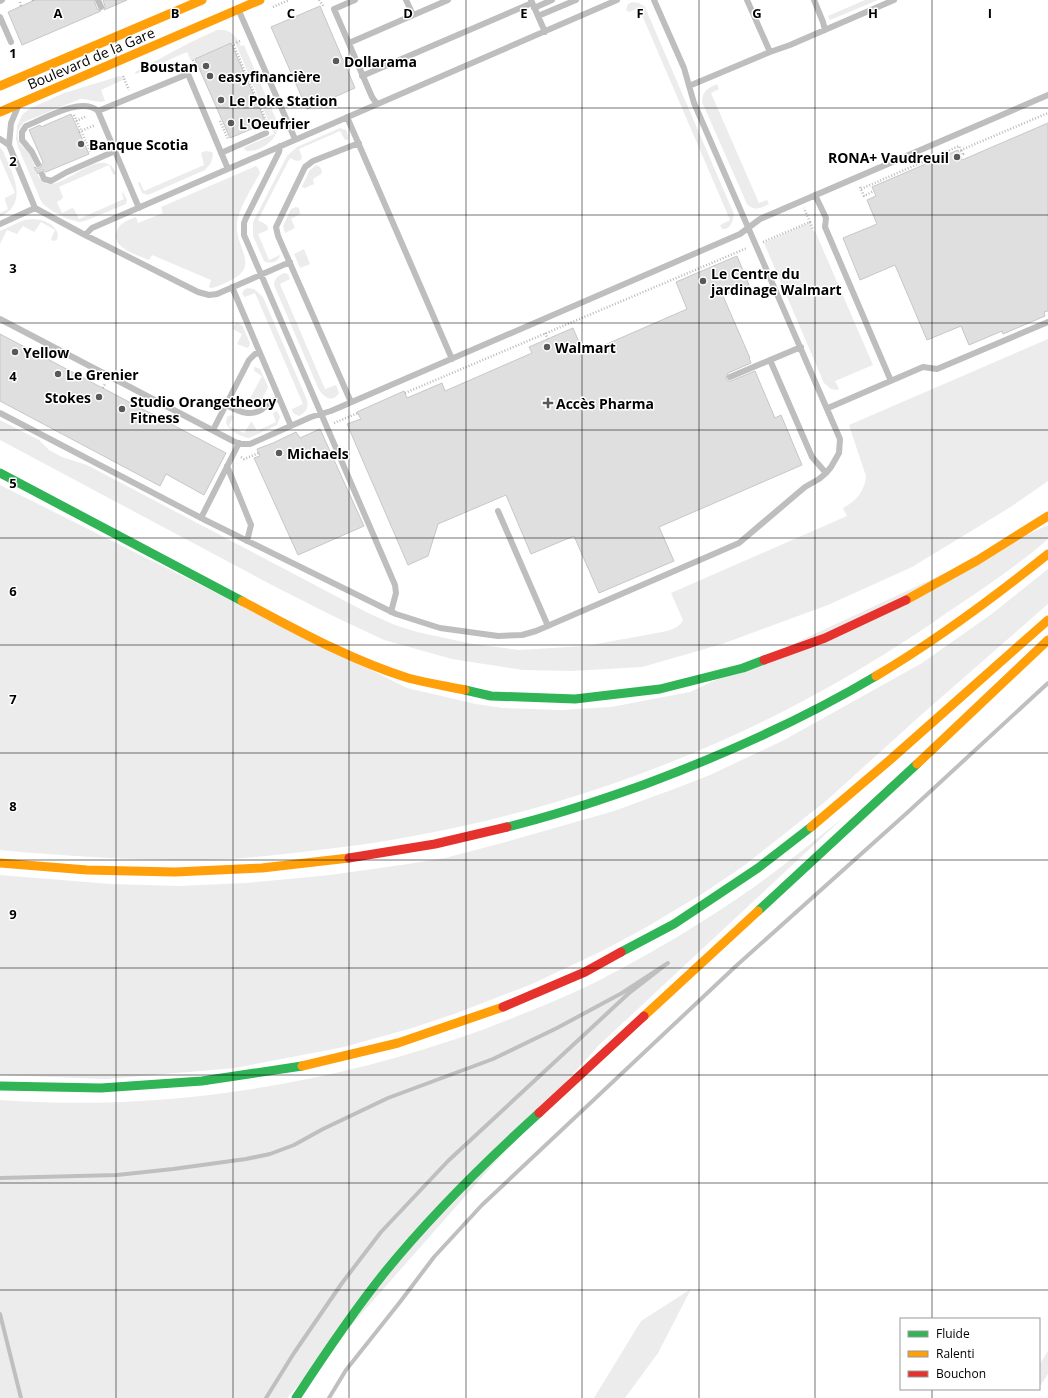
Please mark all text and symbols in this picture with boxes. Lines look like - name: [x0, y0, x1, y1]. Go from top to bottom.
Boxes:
- text: A: [54, 4, 63, 22]
- text: B: [171, 4, 180, 22]
- text: C: [287, 4, 295, 22]
- text: D: [403, 4, 413, 22]
- text: E: [520, 4, 528, 22]
- text: F: [636, 4, 644, 22]
- text: G: [752, 4, 762, 22]
- text: H: [868, 4, 878, 22]
- text: I: [988, 4, 992, 22]
- street label: Boulevard de la Gare: [24, 22, 158, 93]
- text: 1: [9, 44, 17, 62]
- place label: Dollarama: [344, 52, 417, 71]
- marker: Dollarama: [331, 56, 341, 66]
- place label: Boustan: [140, 57, 198, 76]
- marker: Boustan: [201, 61, 211, 71]
- place label: easyfinancière: [218, 67, 321, 86]
- marker: easyfinancière: [205, 71, 215, 81]
- place label: Le Poke Station: [229, 91, 337, 110]
- marker: Le Poke Station: [216, 95, 226, 105]
- place label: L'Oeufrier: [239, 114, 311, 133]
- marker: L'Oeufrier: [226, 118, 236, 128]
- place label: Banque Scotia: [89, 135, 188, 154]
- marker: Banque Scotia: [76, 139, 86, 149]
- place label: RONA+ Vaudreuil: [828, 148, 949, 167]
- text: 2: [9, 152, 17, 170]
- marker: RONA+ Vaudreuil: [952, 152, 962, 162]
- text: 3: [9, 259, 17, 277]
- place label: Le Centre du jardinage Walmart: [710, 264, 842, 299]
- marker: Le Centre du jardinage Walmart: [698, 276, 708, 286]
- place label: Walmart: [555, 338, 616, 357]
- marker: Walmart: [542, 342, 552, 352]
- place label: Yellow: [23, 343, 69, 362]
- marker: Yellow: [10, 347, 20, 357]
- place label: Le Grenier: [66, 365, 139, 384]
- text: 4: [9, 367, 17, 385]
- marker: Le Grenier: [53, 369, 63, 379]
- place label: Stokes: [45, 388, 91, 407]
- marker: Stokes: [94, 392, 104, 402]
- place label: Studio Orangetheory Fitness: [130, 392, 276, 427]
- place label: Accès Pharma: [556, 394, 654, 413]
- marker: Accès Pharma: [543, 398, 553, 408]
- marker: Studio Orangetheory Fitness: [117, 404, 127, 414]
- place label: Michaels: [287, 444, 349, 463]
- marker: Michaels: [274, 448, 284, 458]
- text: 5: [9, 474, 17, 492]
- text: 6: [9, 582, 17, 600]
- text: 7: [9, 690, 17, 708]
- text: 8: [9, 797, 17, 815]
- text: 9: [9, 905, 17, 923]
- legend: [900, 1318, 1040, 1390]
- text: Fluide: [936, 1325, 970, 1342]
- text: Ralenti: [936, 1345, 975, 1362]
- text: Bouchon: [936, 1365, 986, 1382]

